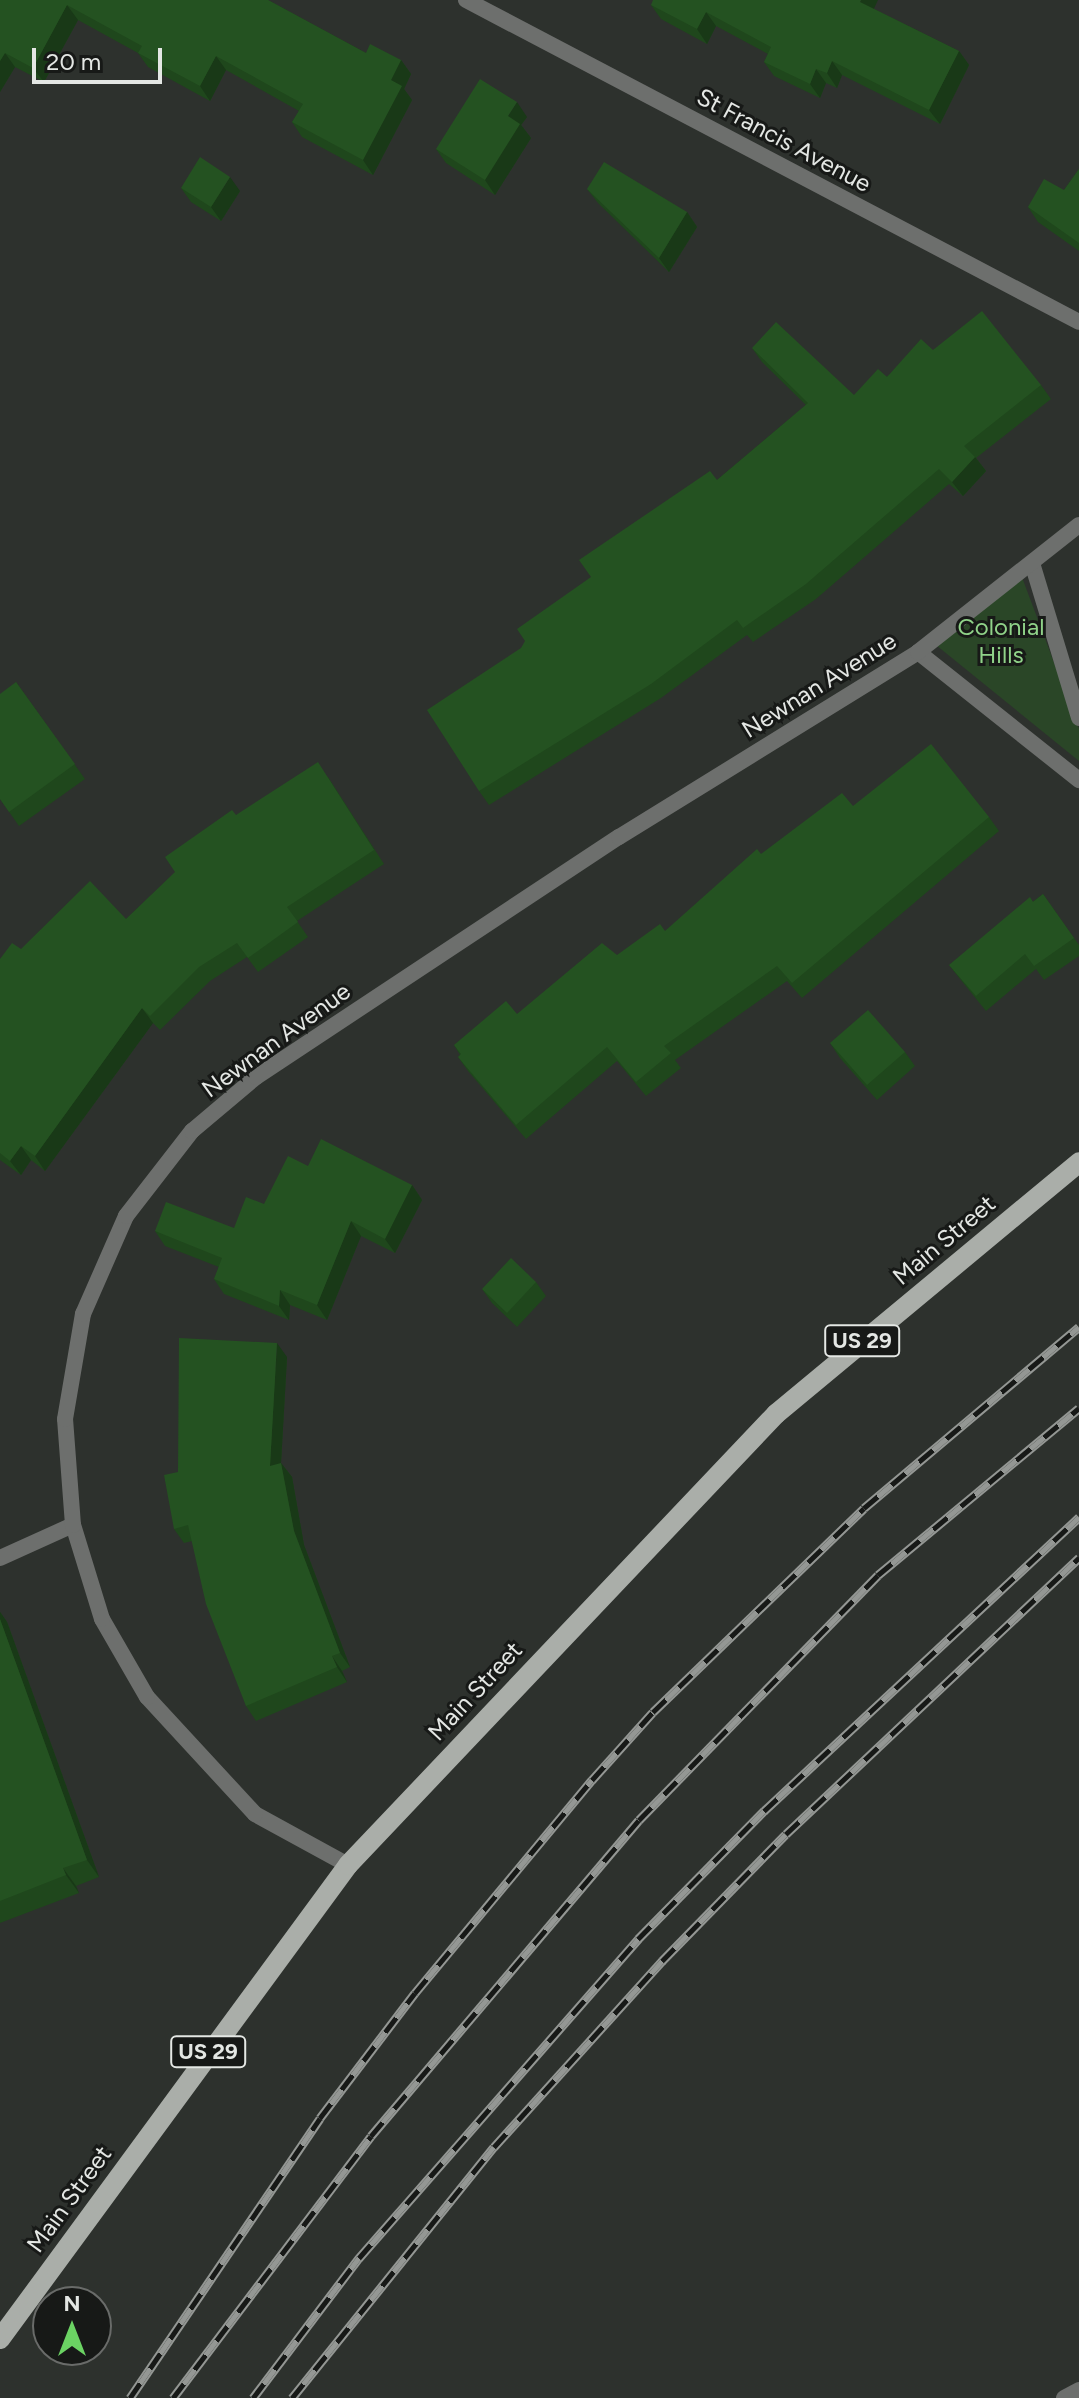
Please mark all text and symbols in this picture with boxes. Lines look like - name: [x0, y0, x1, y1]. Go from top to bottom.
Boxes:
- scale bar: [36, 32, 166, 82]
- text: 20 m: [46, 47, 101, 76]
- street label: St Francis Avenue: [692, 82, 876, 198]
- park label: Colonial Hills: [958, 613, 1044, 669]
- street label: Newnan Avenue: [737, 626, 901, 744]
- street label: Newnan Avenue: [196, 977, 356, 1103]
- street label: Main Street: [887, 1189, 1001, 1291]
- road number: US 29: [824, 1323, 900, 1359]
- street label: Main Street: [422, 1636, 528, 1746]
- road number: US 29: [170, 2034, 246, 2070]
- street label: Main Street: [21, 2140, 117, 2258]
- north arrow: [32, 2286, 112, 2366]
- text: N: [63, 2290, 81, 2317]

